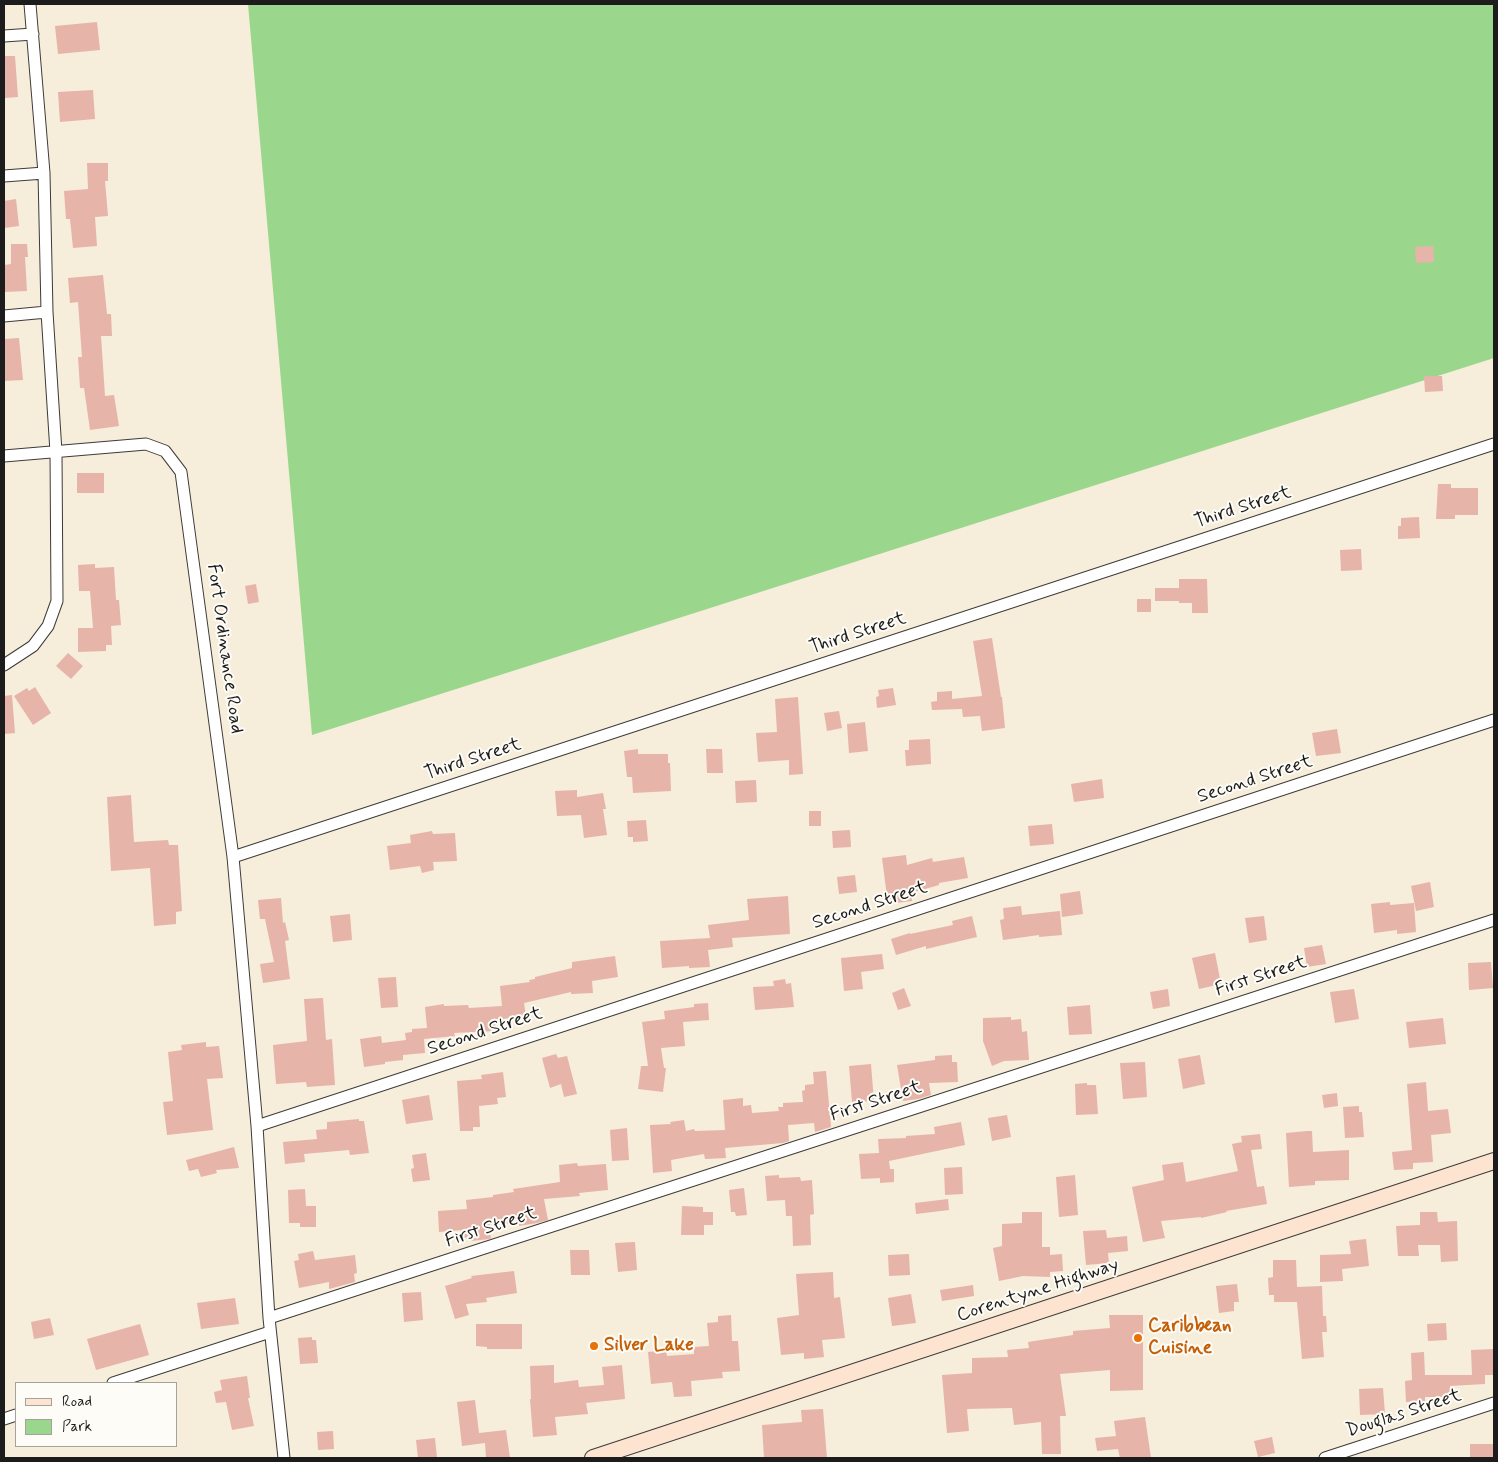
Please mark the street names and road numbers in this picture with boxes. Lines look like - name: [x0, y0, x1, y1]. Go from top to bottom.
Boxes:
- street label: Third Street: [1192, 482, 1294, 534]
- street label: Fort Ordinance Road: [201, 563, 247, 735]
- street label: Third Street: [807, 608, 909, 660]
- street label: Third Street: [422, 734, 524, 786]
- street label: Second Street: [1195, 751, 1315, 809]
- street label: Second Street: [810, 877, 930, 935]
- street label: First Street: [1212, 952, 1310, 1002]
- street label: Second Street: [425, 1003, 545, 1061]
- street label: First Street: [827, 1077, 925, 1127]
- street label: First Street: [442, 1203, 540, 1253]
- street label: Corentyne Highway: [954, 1254, 1122, 1328]
- street label: Douglas Street: [1344, 1385, 1464, 1443]

